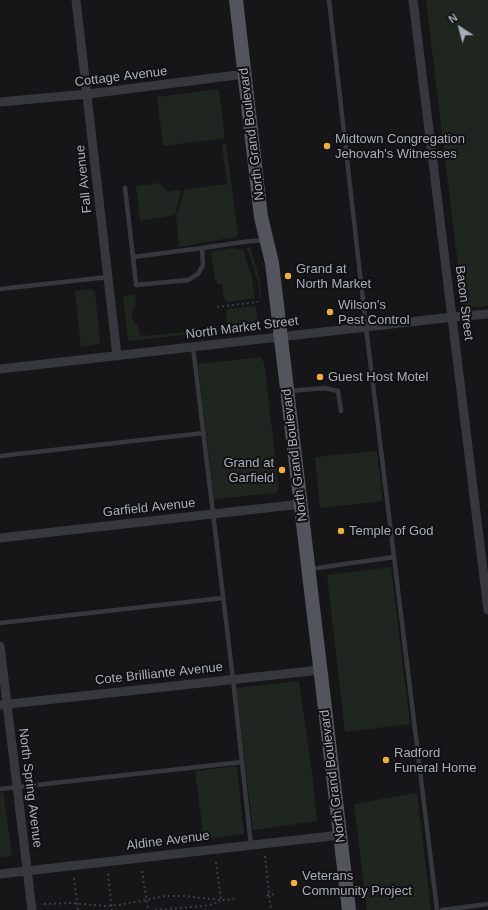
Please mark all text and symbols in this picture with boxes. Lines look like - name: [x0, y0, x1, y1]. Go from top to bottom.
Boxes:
- north arrow: [440, 8, 480, 48]
- text: N: [446, 11, 460, 25]
- street label: Cottage Avenue: [74, 64, 168, 90]
- street label: North Grand Boulevard: [236, 67, 268, 201]
- place label: Midtown Congregation Jehovah's Witnesses: [335, 131, 465, 162]
- marker: Midtown Congregation Jehovah's Witnesses: [322, 141, 332, 151]
- street label: Fall Avenue: [73, 144, 95, 214]
- place label: Grand at North Market: [296, 261, 371, 292]
- street label: Bacon Street: [452, 265, 476, 341]
- marker: Grand at North Market: [283, 271, 293, 281]
- place label: Wilson's Pest Control: [338, 297, 410, 328]
- marker: Wilson's Pest Control: [325, 307, 335, 317]
- street label: North Market Street: [185, 313, 299, 343]
- place label: Guest Host Motel: [328, 369, 428, 385]
- marker: Guest Host Motel: [315, 372, 325, 382]
- street label: North Grand Boulevard: [279, 388, 311, 522]
- place label: Grand at Garfield: [223, 455, 274, 486]
- marker: Grand at Garfield: [277, 465, 287, 475]
- street label: Garfield Avenue: [102, 495, 196, 521]
- place label: Temple of God: [349, 523, 434, 539]
- marker: Temple of God: [336, 526, 346, 536]
- street label: Cote Brilliante Avenue: [94, 660, 224, 688]
- street label: North Grand Boulevard: [317, 709, 349, 843]
- street label: North Spring Avenue: [15, 727, 45, 849]
- place label: Radford Funeral Home: [394, 745, 476, 776]
- marker: Radford Funeral Home: [381, 755, 391, 765]
- street label: Aldine Avenue: [126, 828, 210, 854]
- place label: Veterans Community Project: [302, 868, 412, 899]
- marker: Veterans Community Project: [289, 878, 299, 888]

